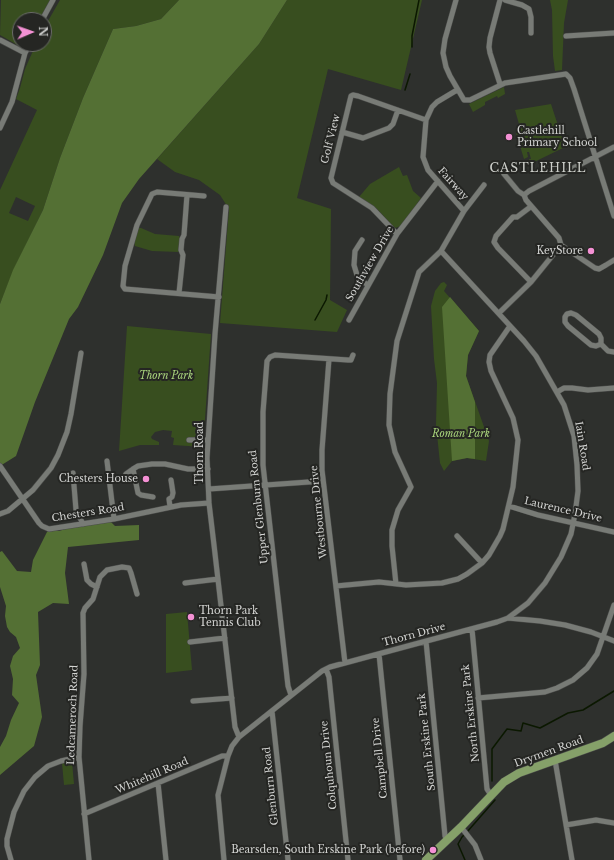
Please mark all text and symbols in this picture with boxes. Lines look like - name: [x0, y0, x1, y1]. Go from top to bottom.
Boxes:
- north arrow: [12, 12, 52, 52]
- text: N: [36, 26, 50, 37]
- street label: Golf View: [319, 113, 343, 165]
- place label: Castlehill Primary School: [517, 125, 597, 148]
- marker: Castlehill Primary School: [504, 132, 514, 142]
- district label: CASTLEHILL: [489, 162, 587, 176]
- street label: Fairway: [435, 165, 471, 203]
- street label: Southview Drive: [343, 224, 397, 304]
- place label: KeyStore: [536, 245, 583, 257]
- marker: KeyStore: [586, 246, 596, 256]
- park label: Thorn Park: [139, 370, 193, 382]
- street label: Iain Road: [572, 421, 592, 471]
- street label: Thorn Road: [194, 422, 206, 484]
- park label: Roman Park: [432, 428, 490, 440]
- street label: Upper Glenburn Road: [247, 450, 271, 564]
- street label: Westbourne Drive: [308, 465, 330, 559]
- place label: Chesters House: [59, 473, 138, 485]
- marker: Chesters House: [141, 474, 151, 484]
- street label: Laurence Drive: [523, 495, 603, 525]
- street label: Chesters Road: [51, 501, 125, 525]
- place label: Thorn Park Tennis Club: [199, 605, 261, 628]
- marker: Thorn Park Tennis Club: [186, 612, 196, 622]
- street label: Thorn Drive: [381, 621, 447, 649]
- street label: North Erskine Park: [460, 663, 482, 763]
- street label: Ledcameroch Road: [65, 665, 81, 765]
- street label: South Erskine Park: [416, 693, 438, 791]
- street label: Campbell Drive: [370, 717, 390, 799]
- street label: Colquhoun Drive: [318, 720, 340, 810]
- street label: Drymen Road: [513, 734, 585, 770]
- street label: Glenburn Road: [261, 746, 281, 826]
- street label: Whitehill Road: [114, 755, 190, 797]
- place label: Bearsden, South Erskine Park (before): [231, 844, 425, 856]
- marker: Bearsden, South Erskine Park (before): [428, 845, 438, 855]

